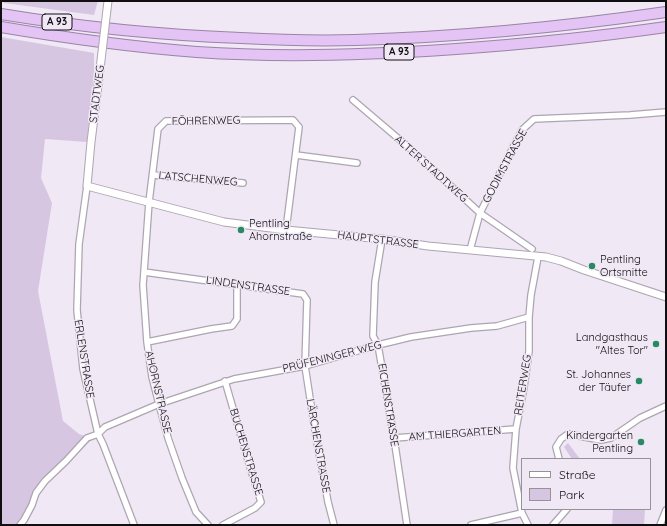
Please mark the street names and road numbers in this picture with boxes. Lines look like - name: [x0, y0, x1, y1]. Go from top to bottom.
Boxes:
- road number: A 93: [42, 14, 72, 30]
- road number: A 93: [384, 44, 414, 60]
- street label: STADTWEG: [87, 64, 107, 124]
- street label: FÖHRENWEG: [172, 114, 240, 128]
- street label: GODIMSTRASSE: [480, 127, 530, 205]
- street label: ALTER STADTWEG: [392, 133, 470, 205]
- street label: LATSCHENWEG: [158, 169, 238, 189]
- street label: HAUPTSTRASSE: [337, 228, 419, 252]
- street label: LINDENSTRASSE: [205, 274, 291, 298]
- street label: ERLENSTRASSE: [71, 319, 97, 399]
- street label: PRÜFENINGER WEG: [281, 338, 383, 376]
- street label: AHORNSTRASSE: [142, 349, 174, 435]
- street label: REITERWEG: [512, 354, 534, 416]
- street label: EICHENSTRASSE: [375, 362, 401, 448]
- street label: LÄRCHENSTRASSE: [303, 398, 333, 494]
- street label: BUCHENSTRASSE: [226, 407, 266, 497]
- street label: AM THIERGARTEN: [408, 424, 502, 444]

